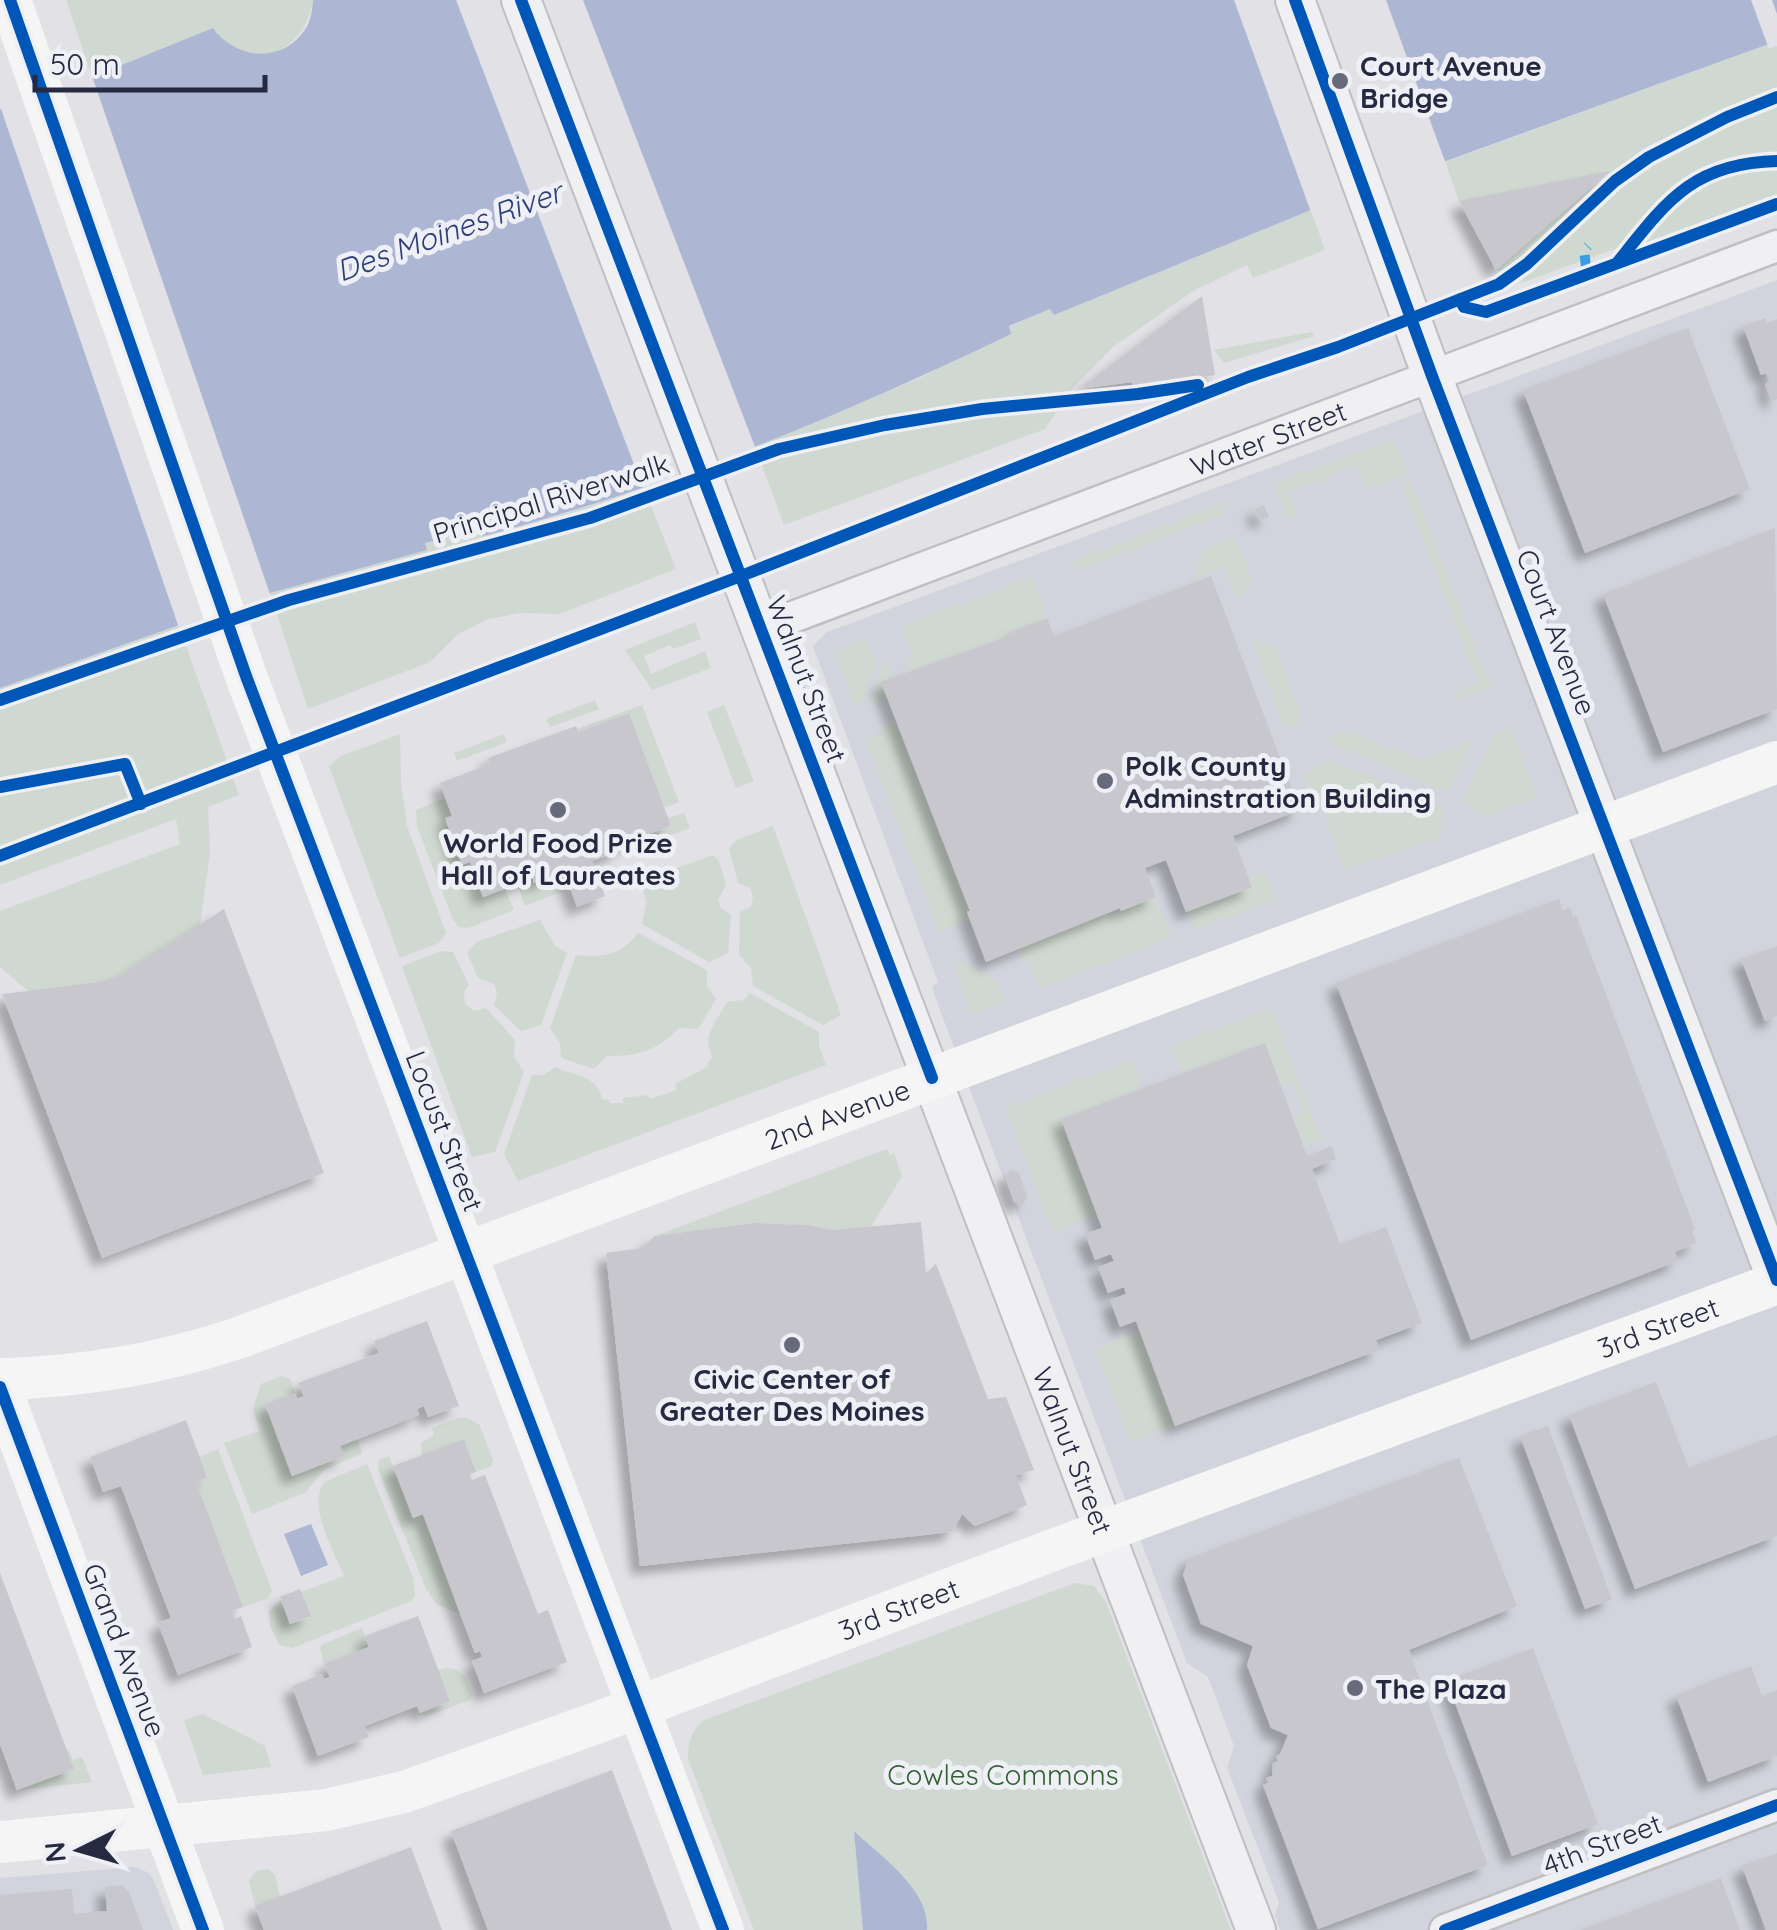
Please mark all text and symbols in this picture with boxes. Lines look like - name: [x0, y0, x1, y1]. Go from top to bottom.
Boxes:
- scale bar: [35, 30, 265, 92]
- text: 50 m: [50, 45, 120, 83]
- place label: Court Avenue Bridge: [1360, 48, 1542, 115]
- marker: Court Avenue Bridge: [1329, 70, 1351, 92]
- water label: Des Moines River: [331, 171, 570, 289]
- street label: Water Street: [1185, 393, 1351, 483]
- street label: Principal Riverwalk: [429, 445, 673, 551]
- street label: Court Avenue: [1509, 544, 1605, 720]
- street label: Walnut Street: [759, 591, 855, 767]
- place label: Polk County Adminstration Building: [1125, 748, 1431, 815]
- marker: Polk County Adminstration Building: [1094, 770, 1116, 792]
- marker: World Food Prize Hall of Laureates: [547, 799, 569, 821]
- place label: World Food Prize Hall of Laureates: [441, 825, 675, 892]
- street label: Locust Street: [398, 1046, 492, 1216]
- street label: 2nd Avenue: [760, 1071, 914, 1157]
- street label: 3rd Street: [1593, 1289, 1723, 1365]
- marker: Civic Center of Greater Des Moines: [781, 1334, 803, 1356]
- place label: Civic Center of Greater Des Moines: [660, 1361, 924, 1428]
- street label: Walnut Street: [1026, 1362, 1121, 1539]
- street label: Grand Avenue: [76, 1558, 174, 1742]
- street label: 3rd Street: [833, 1570, 964, 1647]
- place label: The Plaza: [1375, 1671, 1506, 1706]
- marker: The Plaza: [1344, 1677, 1366, 1699]
- park label: Cowles Commons: [887, 1757, 1119, 1792]
- north arrow: [30, 1800, 130, 1900]
- street label: 4th Street: [1538, 1805, 1666, 1883]
- text: N: [36, 1840, 73, 1864]

